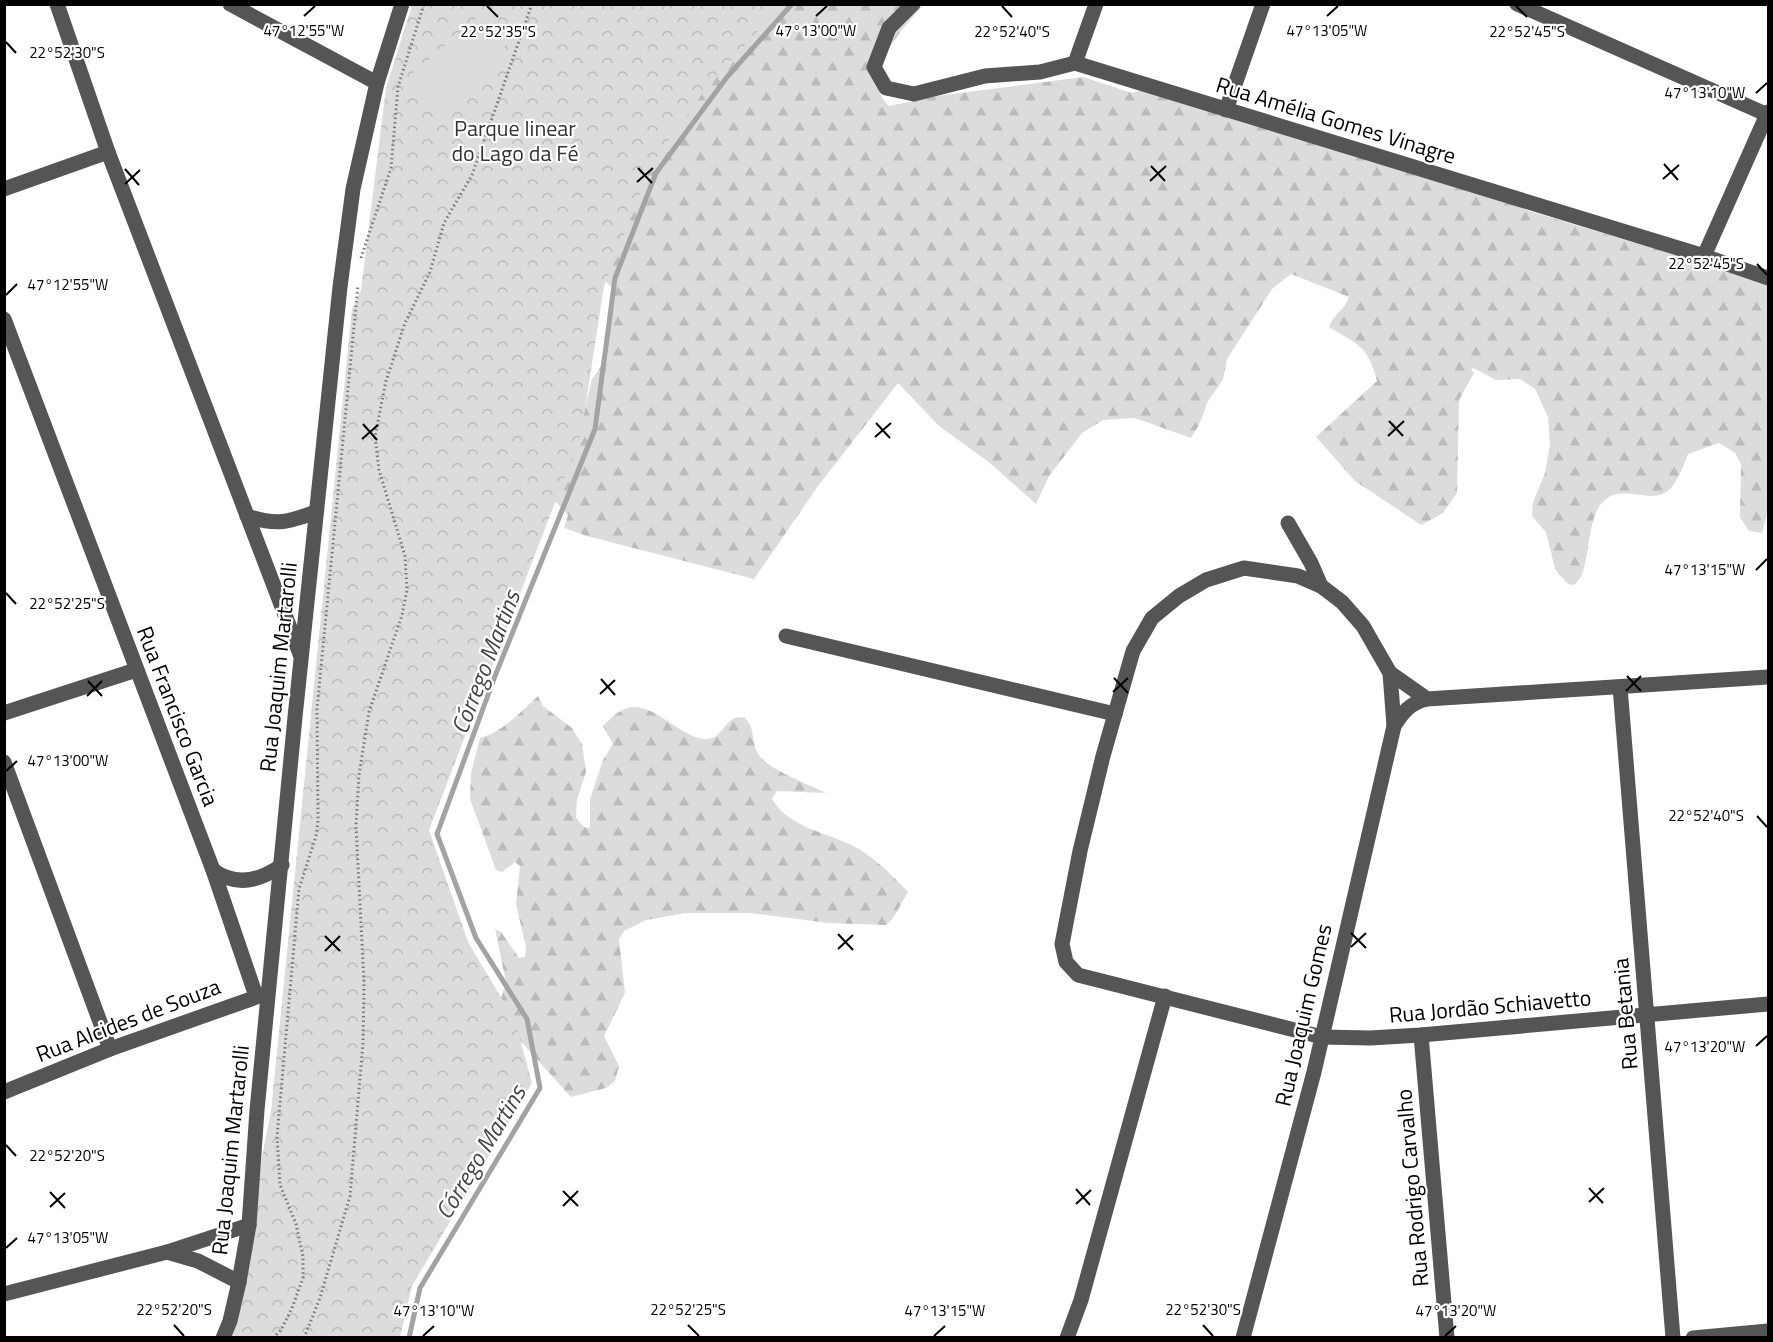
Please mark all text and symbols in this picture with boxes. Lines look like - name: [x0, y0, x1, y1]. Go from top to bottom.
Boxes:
- text: 47°12'55"W: [264, 19, 344, 42]
- text: 47°13'00"W: [776, 19, 856, 42]
- text: 47°13'05"W: [1287, 19, 1367, 42]
- text: 22°52'35"S: [460, 20, 536, 43]
- text: 22°52'40"S: [974, 20, 1050, 43]
- text: 22°52'45"S: [1489, 20, 1565, 43]
- text: 22°52'30"S: [29, 41, 105, 64]
- street label: Rua Amélia Gomes Vinagre: [1212, 67, 1460, 173]
- text: 47°13'10"W: [1665, 81, 1745, 104]
- park label: Parque linear do Lago da Fé: [451, 111, 579, 170]
- text: 22°52'45"S: [1668, 252, 1744, 275]
- text: 47°12'55"W: [28, 273, 108, 296]
- text: 47°13'15"W: [1665, 558, 1745, 581]
- street label: Rua Joaquim Martarolli: [250, 560, 306, 774]
- water label: Córrego Martins: [441, 583, 529, 739]
- text: 22°52'25"S: [29, 592, 105, 615]
- street label: Rua Francisco Garcia: [128, 621, 228, 811]
- text: 47°13'00"W: [28, 749, 108, 772]
- text: 22°52'40"S: [1668, 804, 1744, 827]
- street label: Rua Joaquim Gomes: [1266, 920, 1340, 1110]
- street label: Rua Betania: [1603, 957, 1647, 1071]
- street label: Rua Alcides de Souza: [31, 969, 225, 1071]
- street label: Rua Jordão Schiavetto: [1387, 980, 1593, 1032]
- text: 47°13'20"W: [1665, 1035, 1745, 1058]
- street label: Rua Joaquim Martarolli: [202, 1043, 258, 1257]
- water label: Córrego Martins: [426, 1077, 535, 1226]
- street label: Rua Rodrigo Carvalho: [1386, 1088, 1438, 1288]
- text: 22°52'20"S: [29, 1144, 105, 1167]
- text: 47°13'05"W: [28, 1226, 108, 1249]
- text: 22°52'20"S: [136, 1298, 212, 1321]
- text: 22°52'25"S: [650, 1298, 726, 1321]
- text: 22°52'30"S: [1165, 1298, 1241, 1321]
- text: 47°13'10"W: [394, 1299, 474, 1322]
- text: 47°13'15"W: [905, 1299, 985, 1322]
- text: 47°13'20"W: [1416, 1299, 1496, 1322]

